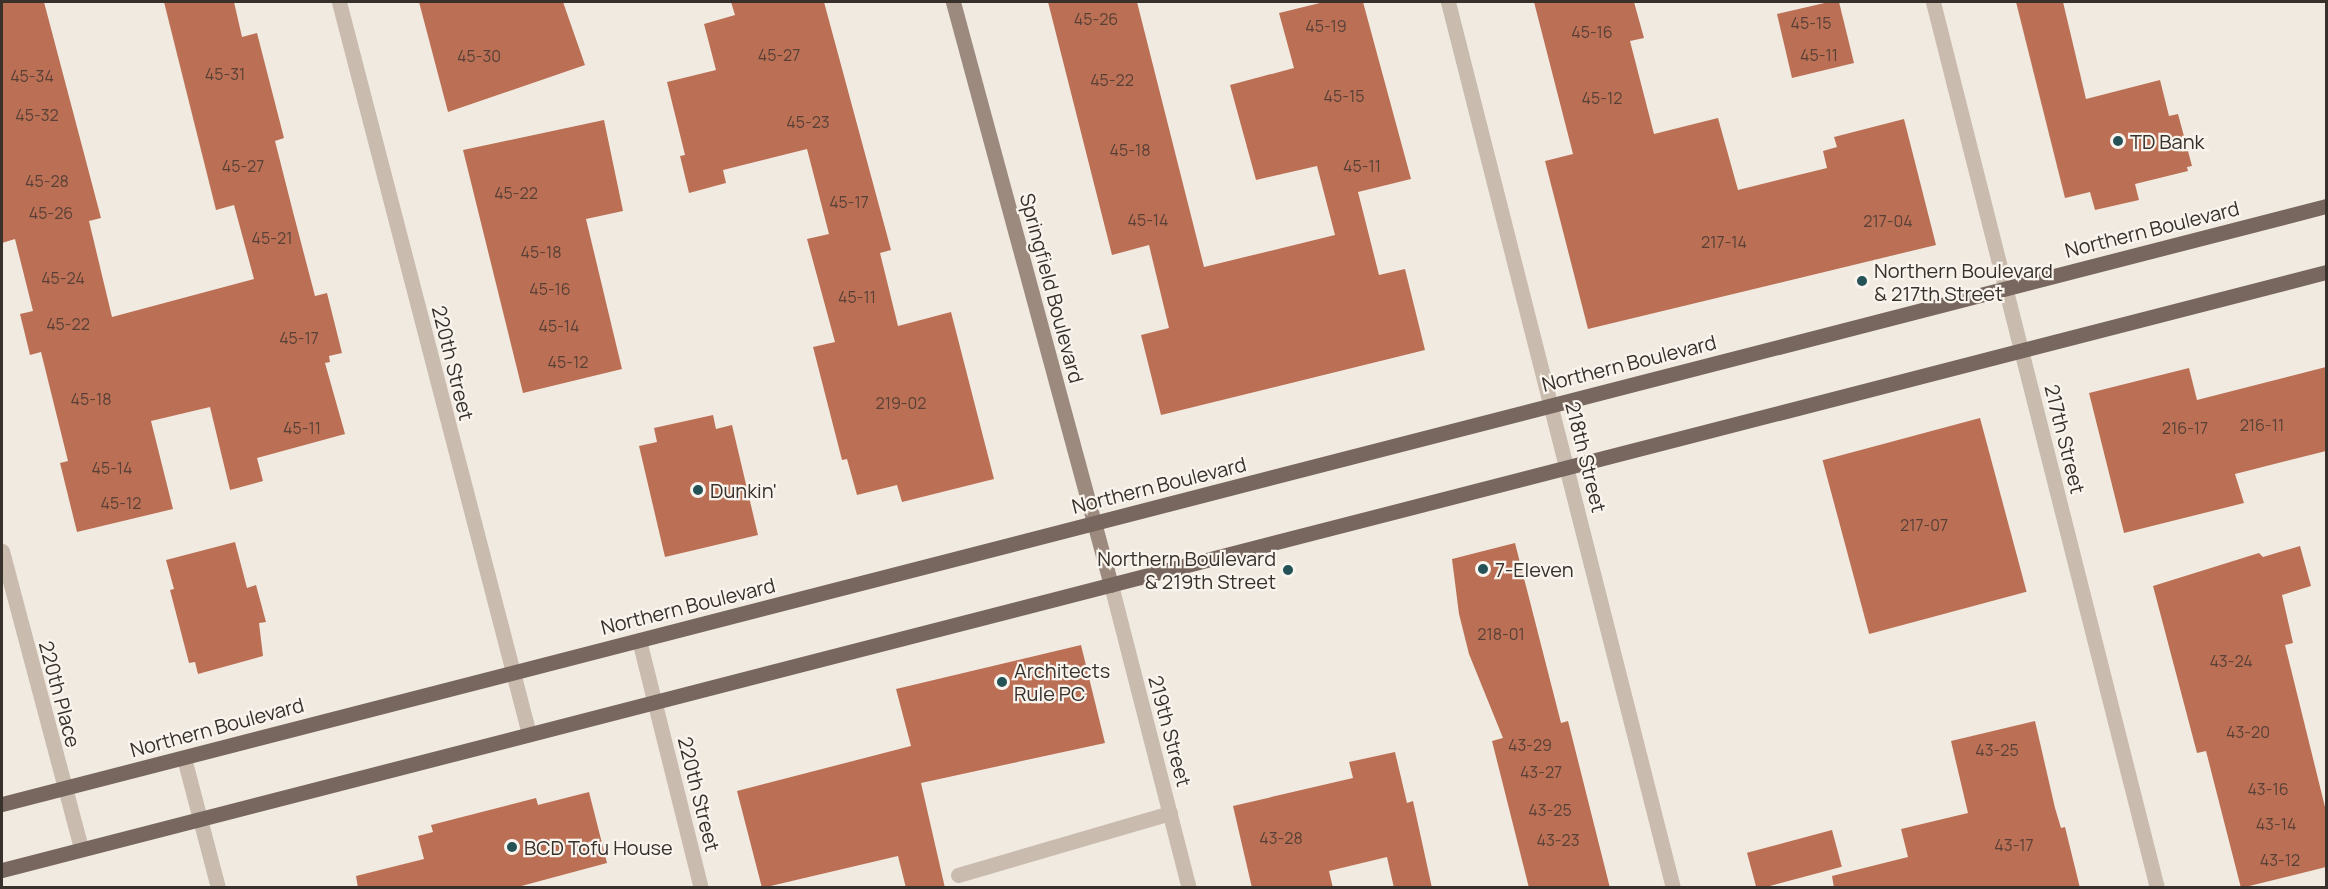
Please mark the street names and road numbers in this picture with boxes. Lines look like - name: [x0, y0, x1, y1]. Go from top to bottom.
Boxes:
- street label: Springfield Boulevard: [1015, 190, 1089, 386]
- street label: Northern Boulevard: [2062, 196, 2242, 262]
- street label: 220th Street: [427, 303, 479, 423]
- street label: Northern Boulevard: [1539, 330, 1719, 396]
- street label: 217th Street: [2040, 382, 2090, 496]
- street label: 218th Street: [1561, 399, 1611, 515]
- street label: Northern Boulevard: [1069, 452, 1249, 518]
- street label: Northern Boulevard: [598, 573, 778, 639]
- street label: 220th Place: [34, 638, 86, 750]
- street label: 219th Street: [1144, 673, 1196, 789]
- street label: Northern Boulevard: [128, 692, 306, 762]
- street label: 220th Street: [673, 734, 725, 854]

